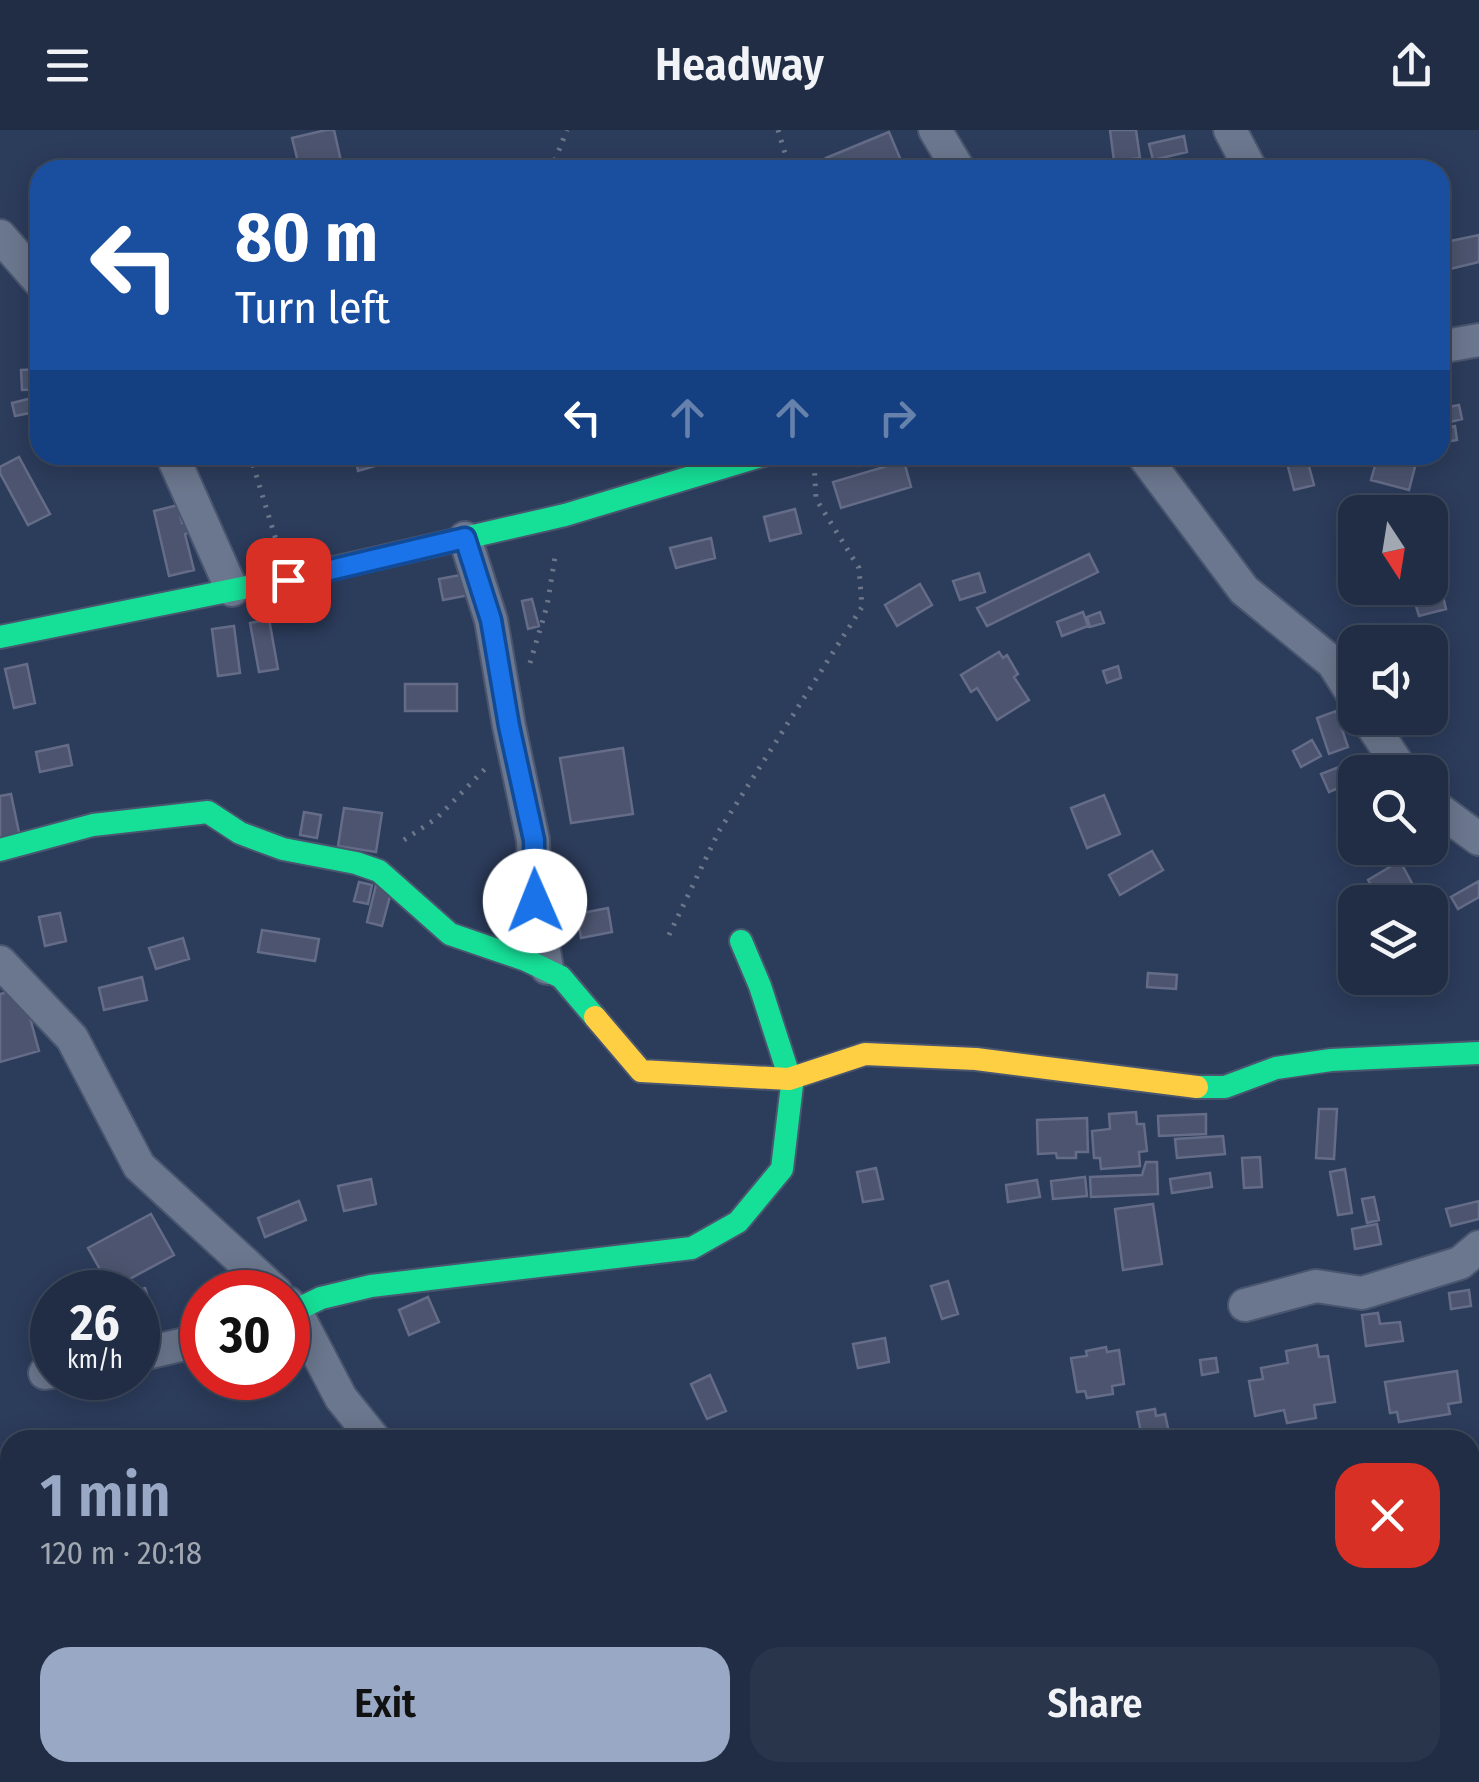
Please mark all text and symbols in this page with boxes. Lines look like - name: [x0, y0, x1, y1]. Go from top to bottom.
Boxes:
- icon: menu: [40, 38, 95, 93]
- text: Headway: [655, 38, 824, 92]
- icon: share: [1384, 38, 1439, 93]
- text: 80 m: [235, 196, 378, 280]
- icon: left: [70, 200, 200, 330]
- text: Turn left: [235, 281, 390, 335]
- icon: left: [555, 390, 610, 445]
- icon: ahead: [660, 390, 715, 445]
- icon: ahead: [765, 390, 820, 445]
- icon: right: [870, 390, 925, 445]
- north arrow: [1338, 495, 1448, 605]
- map controls: [1338, 495, 1448, 995]
- pin: [246, 538, 331, 623]
- icon: arrive: [261, 553, 316, 608]
- button: sound: [1338, 625, 1448, 735]
- button: search: [1338, 755, 1448, 865]
- position arrow: [483, 849, 587, 953]
- button: layers: [1338, 885, 1448, 995]
- speed limit sign: 30: [180, 1270, 310, 1400]
- text: 26: [70, 1293, 120, 1353]
- text: km/h: [67, 1345, 123, 1375]
- text: 1 min: [40, 1460, 171, 1532]
- button: close: [1335, 1463, 1440, 1568]
- text: 120 m · 20:18: [40, 1534, 202, 1572]
- button: Exit: [40, 1647, 730, 1762]
- button: Share: [750, 1647, 1440, 1762]

